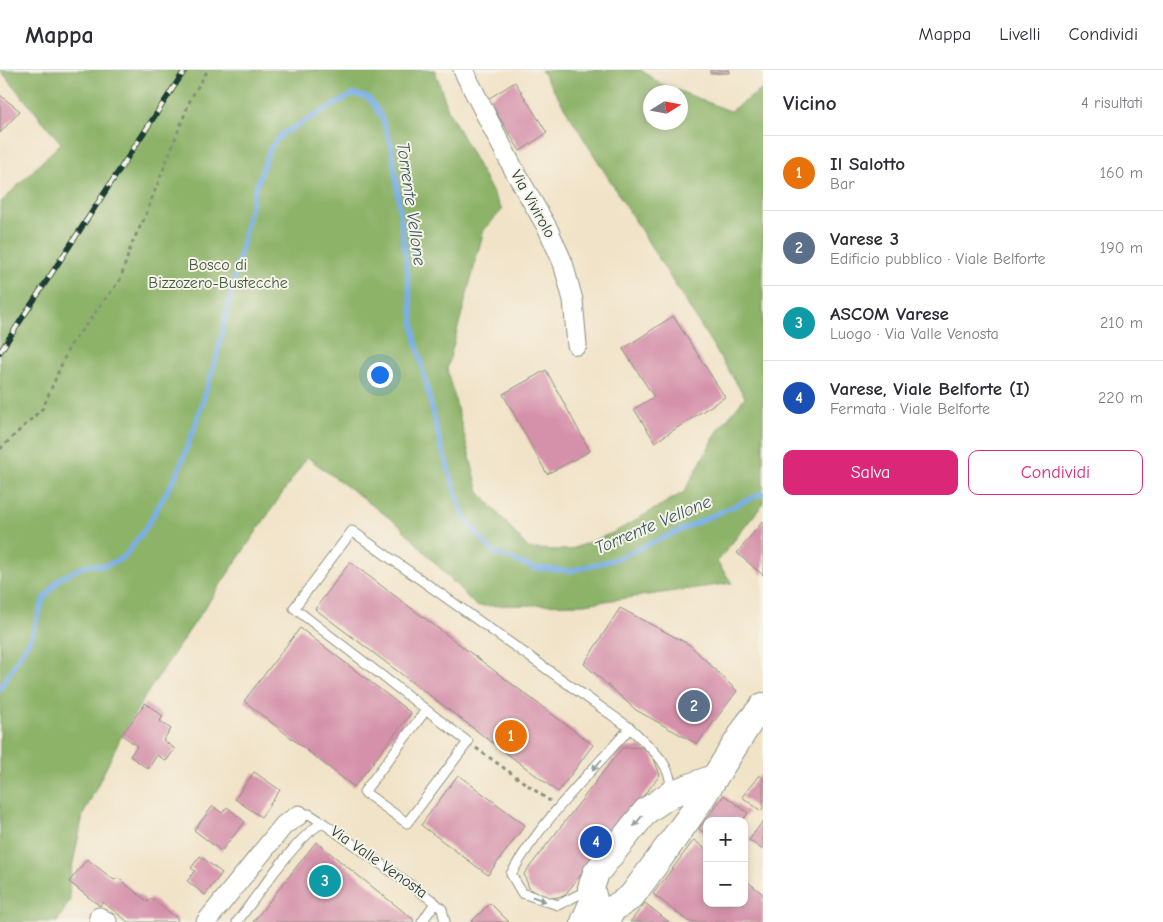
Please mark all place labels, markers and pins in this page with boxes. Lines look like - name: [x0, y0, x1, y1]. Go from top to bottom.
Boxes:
- pin: 2: [678, 687, 710, 725]
- pin: 1: [495, 717, 527, 755]
- pin: 4: [580, 823, 612, 861]
- pin: 3: [309, 862, 341, 900]

